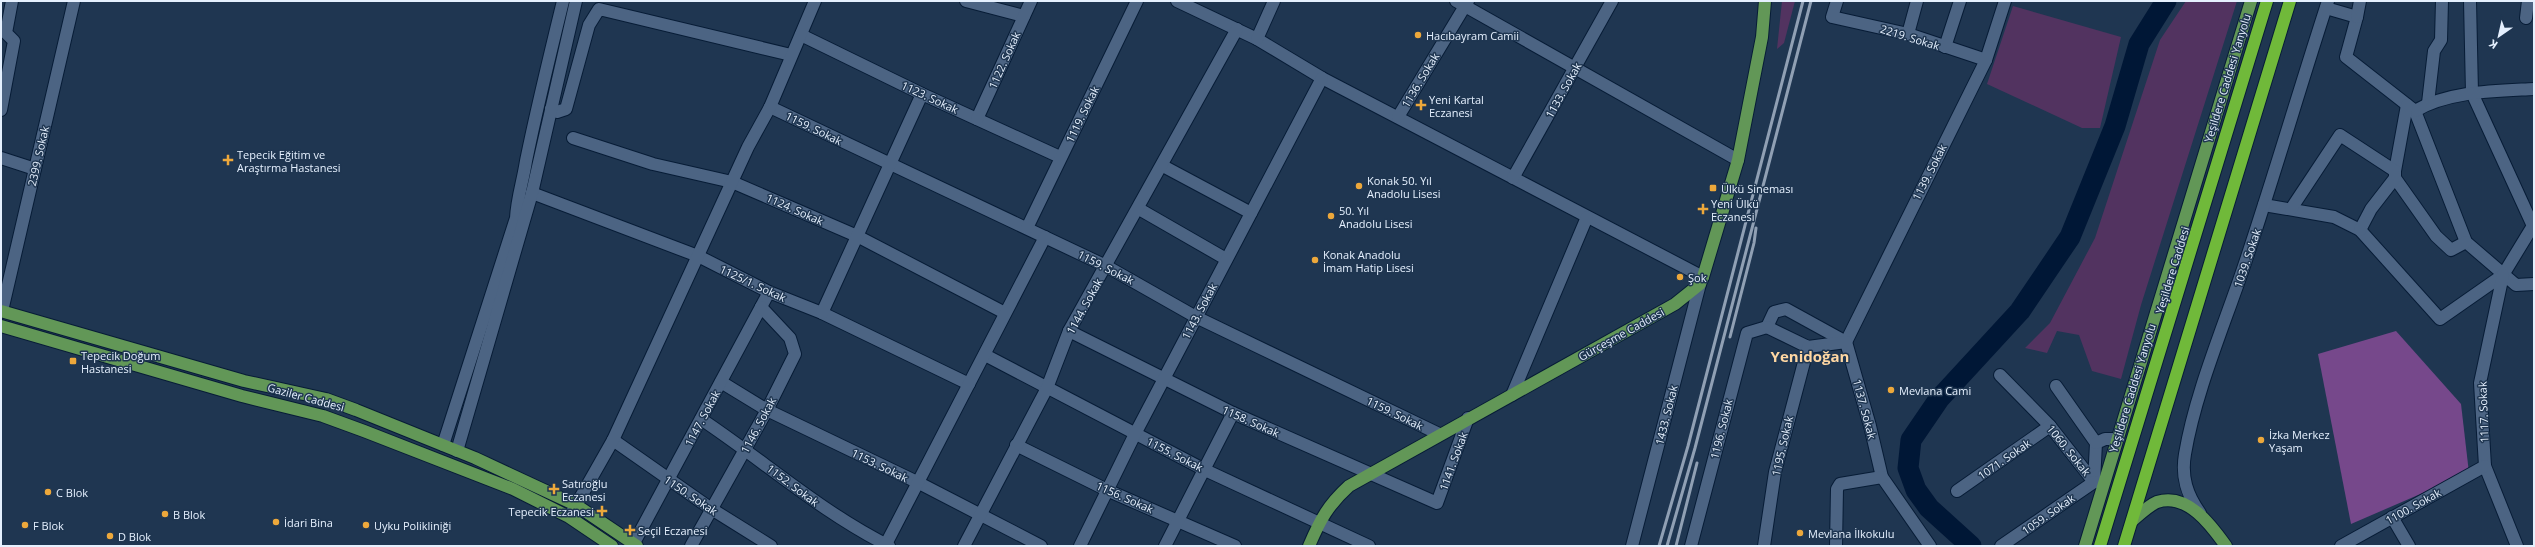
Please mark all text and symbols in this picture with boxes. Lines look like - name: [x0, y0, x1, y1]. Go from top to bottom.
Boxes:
- street label: Yeşildere Caddesi Yanyolu: [2200, 12, 2254, 144]
- north arrow: [2479, 16, 2519, 56]
- street label: 2219. Sokak: [1879, 21, 1942, 53]
- place label: Hacıbayram Camii: [1426, 28, 1519, 43]
- street label: 1122. Sokak: [985, 29, 1023, 91]
- marker: Hacıbayram Camii: [1413, 30, 1423, 40]
- text: K: [2485, 36, 2500, 53]
- street label: 1136. Sokak: [1398, 50, 1442, 110]
- street label: 1133. Sokak: [1542, 59, 1585, 120]
- street label: 1123. Sokak: [899, 77, 961, 117]
- street label: 1119. Sokak: [1062, 83, 1102, 145]
- place label: Yeni Kartal Eczanesi: [1429, 92, 1484, 120]
- marker: Yeni Kartal Eczanesi: [1416, 100, 1426, 110]
- street label: 1159. Sokak: [783, 108, 845, 148]
- street label: 2399. Sokak: [24, 124, 52, 188]
- street label: 1139. Sokak: [1908, 141, 1950, 203]
- place label: Tepecik Eğitim ve Araştırma Hastanesi: [237, 147, 341, 175]
- marker: Tepecik Eğitim ve Araştırma Hastanesi: [222, 154, 234, 166]
- place label: Konak 50. Yıl Anadolu Lisesi: [1367, 173, 1441, 201]
- marker: Konak 50. Yıl Anadolu Lisesi: [1354, 181, 1364, 191]
- place label: Ülkü Sineması: [1721, 181, 1793, 196]
- marker: Ülkü Sineması: [1708, 183, 1718, 193]
- street label: 1124. Sokak: [764, 190, 826, 228]
- place label: Yeni Ülkü Eczanesi: [1711, 196, 1759, 224]
- place label: 50. Yıl Anadolu Lisesi: [1339, 203, 1413, 231]
- marker: Yeni Ülkü Eczanesi: [1698, 204, 1708, 214]
- marker: 50. Yıl Anadolu Lisesi: [1326, 211, 1336, 221]
- street label: Yeşildere Caddesi: [2152, 225, 2192, 315]
- street label: 1039. Sokak: [2230, 226, 2264, 289]
- street label: 1159. Sokak: [1075, 246, 1137, 288]
- place label: Konak Anadolu İmam Hatip Lisesi: [1323, 247, 1414, 275]
- marker: Konak Anadolu İmam Hatip Lisesi: [1310, 255, 1320, 265]
- street label: 1125/1. Sokak: [717, 261, 789, 305]
- place label: Şok: [1688, 270, 1707, 285]
- marker: Şok: [1675, 272, 1685, 282]
- street label: 1144. Sokak: [1063, 275, 1106, 336]
- street label: 1143. Sokak: [1178, 280, 1220, 342]
- street label: Gürçeşme Caddesi: [1575, 304, 1667, 364]
- street label: Yeşildere Caddesi Yanyolu: [2105, 322, 2159, 454]
- district label: Yenidoğan: [1771, 346, 1849, 366]
- place label: Tepecik Doğum Hastanesi: [81, 348, 160, 376]
- marker: Tepecik Doğum Hastanesi: [68, 356, 78, 366]
- street label: 1137. Sokak: [1850, 377, 1880, 441]
- street label: Gaziler Caddesi: [266, 380, 346, 414]
- street label: 1117. Sokak: [2474, 381, 2492, 443]
- street label: 1433. Sokak: [1651, 383, 1681, 447]
- place label: Mevlana Cami: [1899, 383, 1971, 398]
- marker: Mevlana Cami: [1886, 385, 1896, 395]
- street label: 1147. Sokak: [681, 387, 723, 449]
- street label: 1159. Sokak: [1364, 393, 1426, 433]
- street label: 1146. Sokak: [737, 394, 779, 456]
- street label: 1196. Sokak: [1706, 397, 1736, 461]
- street label: 1158. Sokak: [1220, 402, 1282, 440]
- street label: 1195. Sokak: [1768, 414, 1796, 478]
- street label: 1060. Sokak: [2044, 421, 2094, 479]
- place label: İzka Merkez Yaşam: [2269, 427, 2330, 455]
- street label: 1141. Sokak: [1435, 429, 1471, 492]
- street label: 1155. Sokak: [1144, 433, 1206, 475]
- street label: 1071. Sokak: [1975, 435, 2034, 483]
- marker: İzka Merkez Yaşam: [2256, 435, 2266, 445]
- street label: 1153. Sokak: [849, 445, 911, 485]
- street label: 1152. Sokak: [764, 461, 822, 510]
- street label: 1150. Sokak: [661, 472, 721, 518]
- place label: Satıroğlu Eczanesi: [562, 476, 607, 504]
- street label: 1156. Sokak: [1094, 478, 1156, 516]
- marker: Satıroğlu Eczanesi: [549, 484, 559, 494]
- street label: 1100. Sokak: [2383, 484, 2444, 527]
- place label: C Blok: [56, 485, 88, 500]
- marker: C Blok: [43, 487, 53, 497]
- street label: 1059. Sokak: [2019, 490, 2078, 538]
- place label: Tepecik Eczanesi: [509, 504, 594, 519]
- marker: Tepecik Eczanesi: [597, 506, 607, 516]
- place label: B Blok: [173, 507, 205, 522]
- marker: B Blok: [160, 509, 170, 519]
- place label: İdari Bina: [284, 515, 333, 530]
- marker: İdari Bina: [271, 517, 281, 527]
- place label: F Blok: [33, 518, 64, 533]
- place label: Uyku Polikliniği: [374, 518, 451, 533]
- marker: F Blok: [20, 520, 30, 530]
- marker: Uyku Polikliniği: [361, 520, 371, 530]
- place label: Seçil Eczanesi: [638, 523, 707, 538]
- marker: Seçil Eczanesi: [625, 525, 635, 535]
- place label: Mevlana İlkokulu: [1808, 526, 1894, 541]
- marker: Mevlana İlkokulu: [1795, 528, 1805, 538]
- place label: D Blok: [118, 529, 151, 544]
- marker: D Blok: [105, 531, 115, 541]

